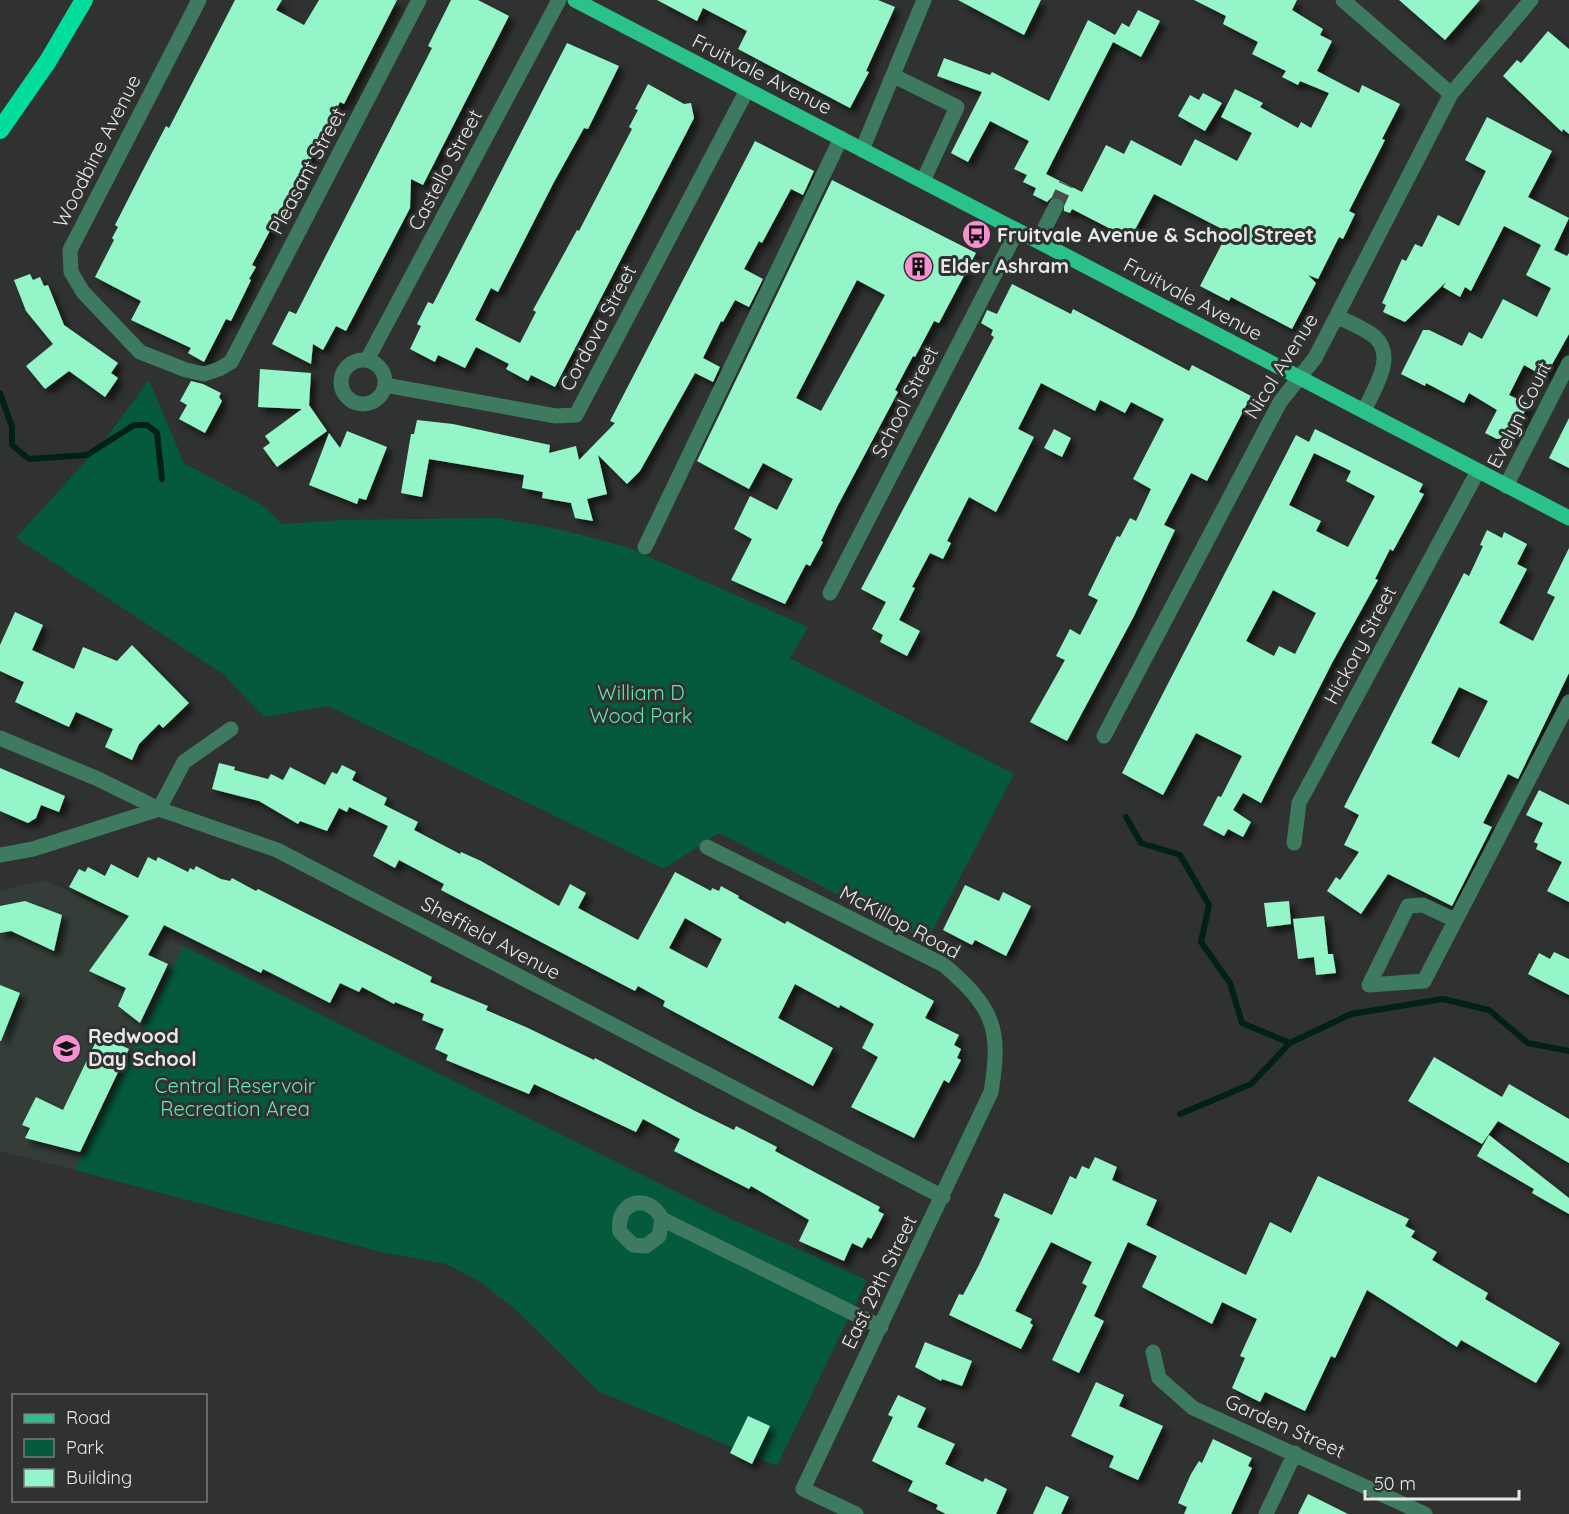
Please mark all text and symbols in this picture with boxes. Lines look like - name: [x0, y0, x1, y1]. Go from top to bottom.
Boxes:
- street label: Fruitvale Avenue: [688, 28, 836, 120]
- street label: Woodbine Avenue: [47, 70, 146, 231]
- street label: Pleasant Street: [263, 103, 351, 238]
- street label: Castello Street: [402, 105, 487, 235]
- bus stop icon: Fruitvale Avenue & School Street: [960, 219, 992, 251]
- place label: Fruitvale Avenue & School Street: [997, 222, 1314, 247]
- building icon: Elder Ashram: [903, 250, 935, 282]
- street label: Fruitvale Avenue: [1120, 251, 1267, 346]
- place label: Elder Ashram: [940, 253, 1069, 278]
- street label: Cordova Street: [554, 260, 641, 395]
- street label: Nicol Avenue: [1238, 308, 1323, 423]
- street label: School Street: [866, 342, 943, 462]
- street label: Evelyn Court: [1481, 357, 1556, 472]
- street label: Hickory Street: [1318, 581, 1401, 708]
- park label: William D Wood Park: [589, 680, 693, 728]
- street label: McKillop Road: [836, 879, 965, 964]
- street label: Sheffield Avenue: [417, 890, 565, 985]
- place label: Redwood Day School: [88, 1023, 197, 1071]
- school or university icon: Redwood Day School: [51, 1032, 83, 1064]
- park label: Central Reservoir Recreation Area: [155, 1073, 316, 1121]
- street label: East 29th Street: [835, 1211, 922, 1353]
- street label: Garden Street: [1221, 1388, 1349, 1463]
- legend: [12, 1394, 207, 1502]
- text: Road: [66, 1406, 111, 1429]
- text: Park: [66, 1436, 104, 1459]
- scale bar: [1365, 1463, 1520, 1501]
- text: Building: [66, 1466, 132, 1489]
- text: 50 m: [1374, 1472, 1416, 1495]

